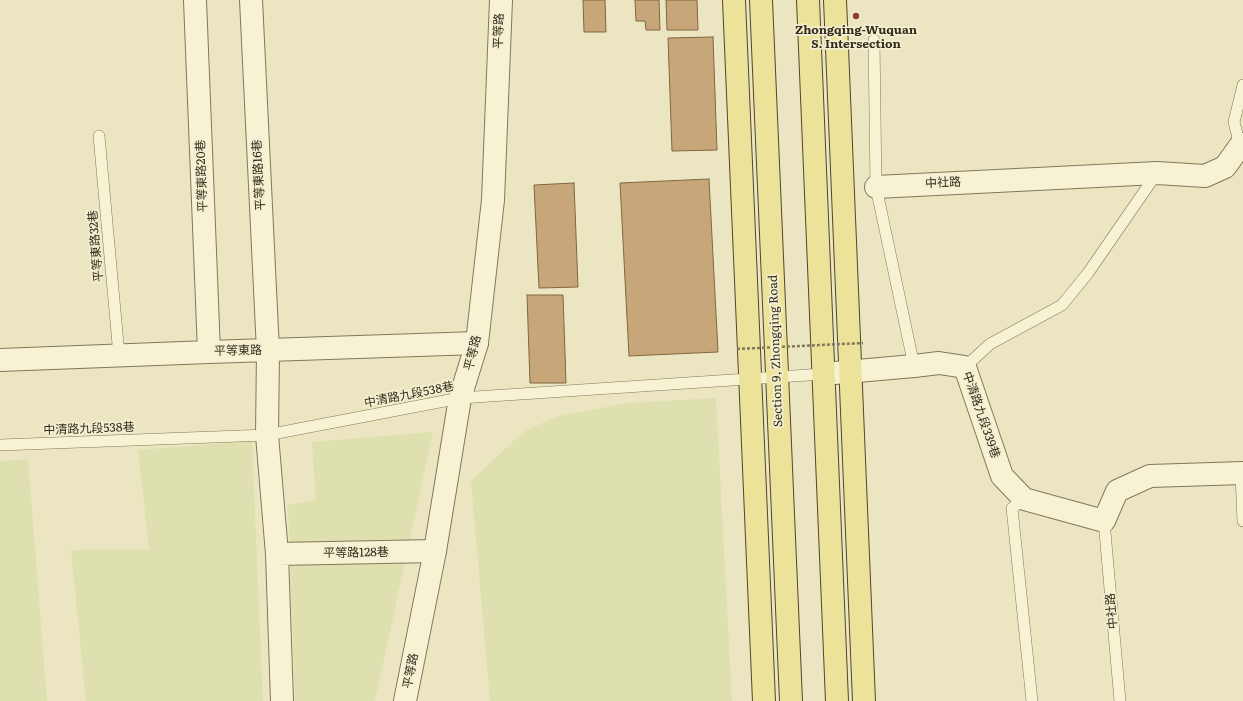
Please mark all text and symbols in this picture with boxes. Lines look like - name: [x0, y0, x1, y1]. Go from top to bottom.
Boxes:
- marker: Zhongqing-Wuquan S. Intersection: [851, 11, 861, 21]
- street label: 平等路: [491, 13, 507, 49]
- place label: Zhongqing-Wuquan S. Intersection: [795, 23, 917, 51]
- street label: 平等東路20巷: [194, 139, 210, 213]
- street label: 平等東路16巷: [250, 139, 268, 211]
- street label: 中社路: [925, 175, 961, 191]
- street label: 平等東路32巷: [86, 209, 106, 283]
- street label: Section 9, Zhongqing Road: [766, 275, 786, 427]
- street label: 平等路: [462, 334, 484, 372]
- street label: 平等東路: [214, 343, 262, 359]
- street label: 中清路九段339巷: [959, 370, 1003, 460]
- street label: 中清路九段538巷: [363, 379, 455, 411]
- street label: 中清路九段538巷: [43, 420, 135, 438]
- street label: 平等路128巷: [323, 545, 389, 561]
- street label: 中社路: [1103, 592, 1121, 630]
- street label: 平等路: [400, 652, 422, 690]

